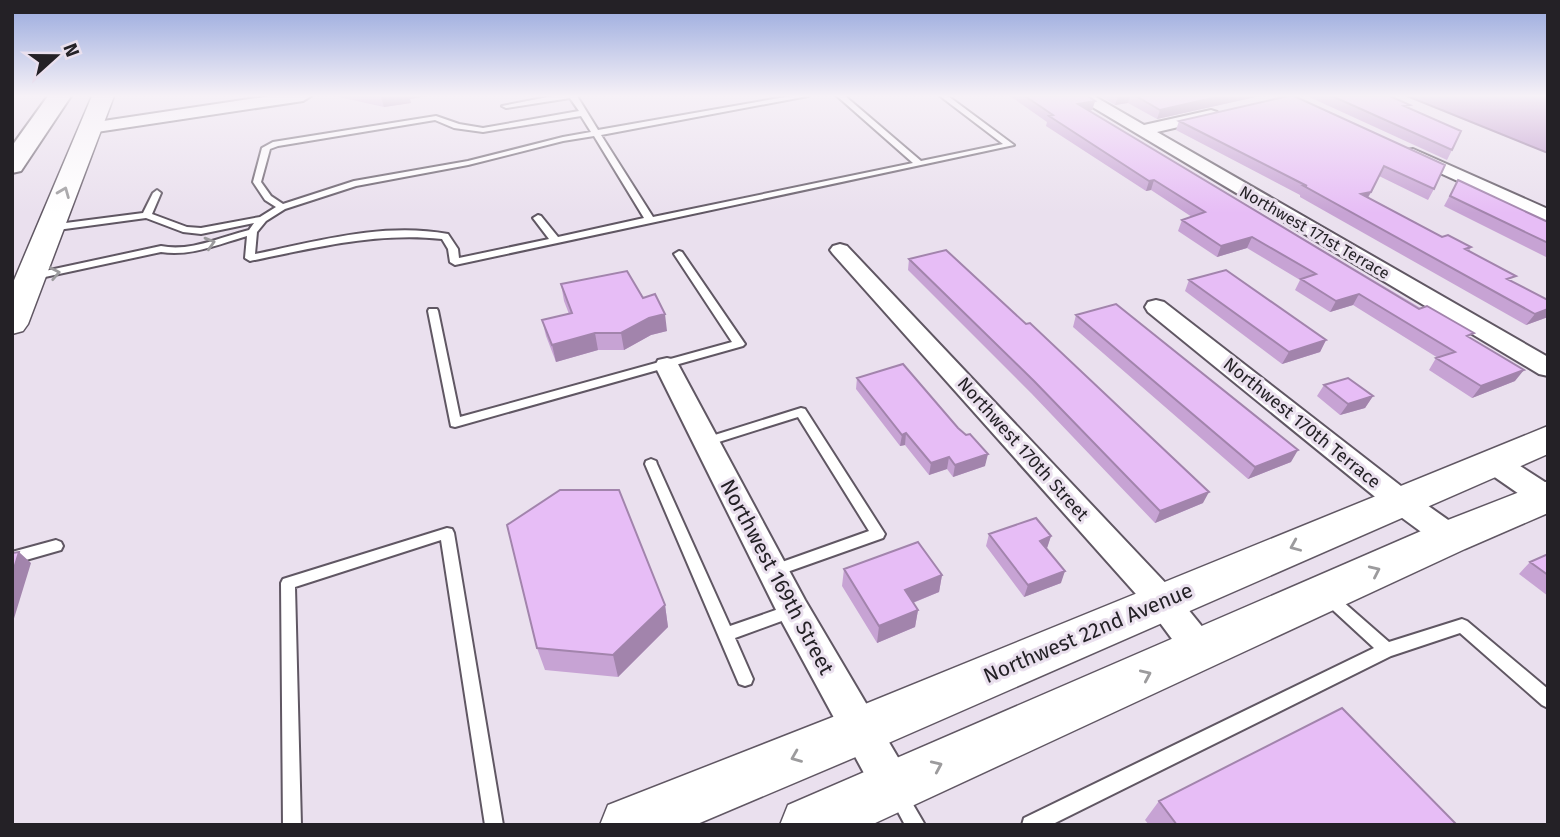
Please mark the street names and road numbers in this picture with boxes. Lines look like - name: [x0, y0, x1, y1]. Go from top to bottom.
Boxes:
- street label: Northwest 171st Terrace: [1236, 182, 1393, 283]
- street label: Northwest 170th Terrace: [1219, 353, 1385, 493]
- street label: Northwest 170th Street: [953, 373, 1094, 526]
- street label: Northwest 169th Street: [714, 475, 840, 679]
- street label: Northwest 22nd Avenue: [979, 577, 1197, 689]

